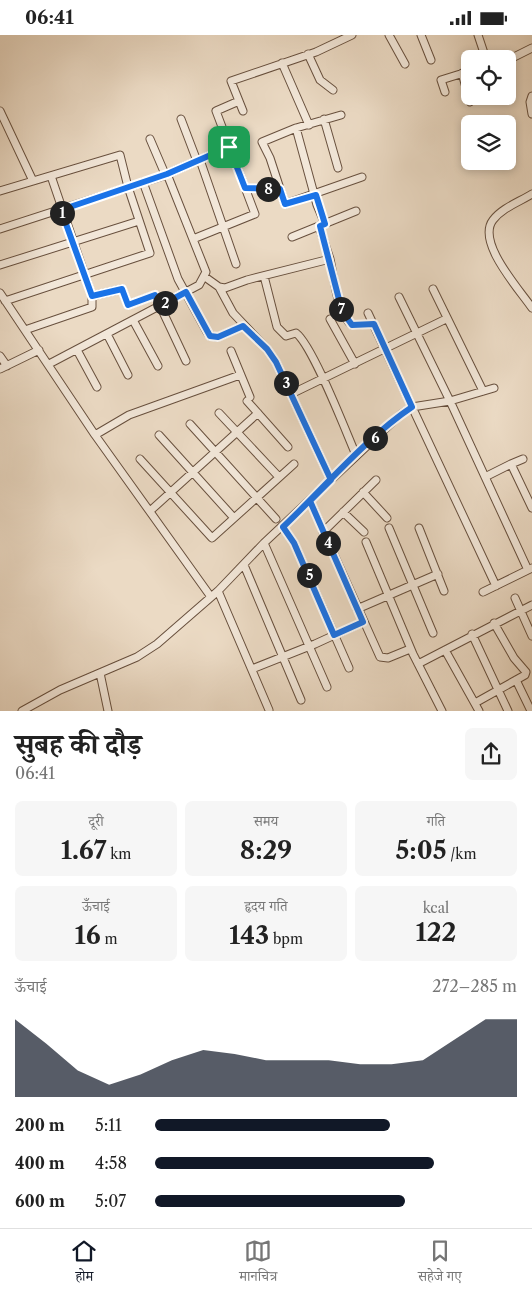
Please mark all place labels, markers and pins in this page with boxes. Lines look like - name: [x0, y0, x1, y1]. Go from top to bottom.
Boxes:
- pin: [208, 126, 250, 168]
- pin: 8: [256, 177, 280, 201]
- pin: 1: [50, 201, 74, 225]
- pin: 2: [152, 291, 178, 315]
- pin: 7: [328, 297, 354, 321]
- pin: 3: [274, 371, 298, 395]
- pin: 6: [362, 425, 388, 451]
- pin: 4: [316, 531, 340, 555]
- pin: 5: [296, 563, 322, 587]

